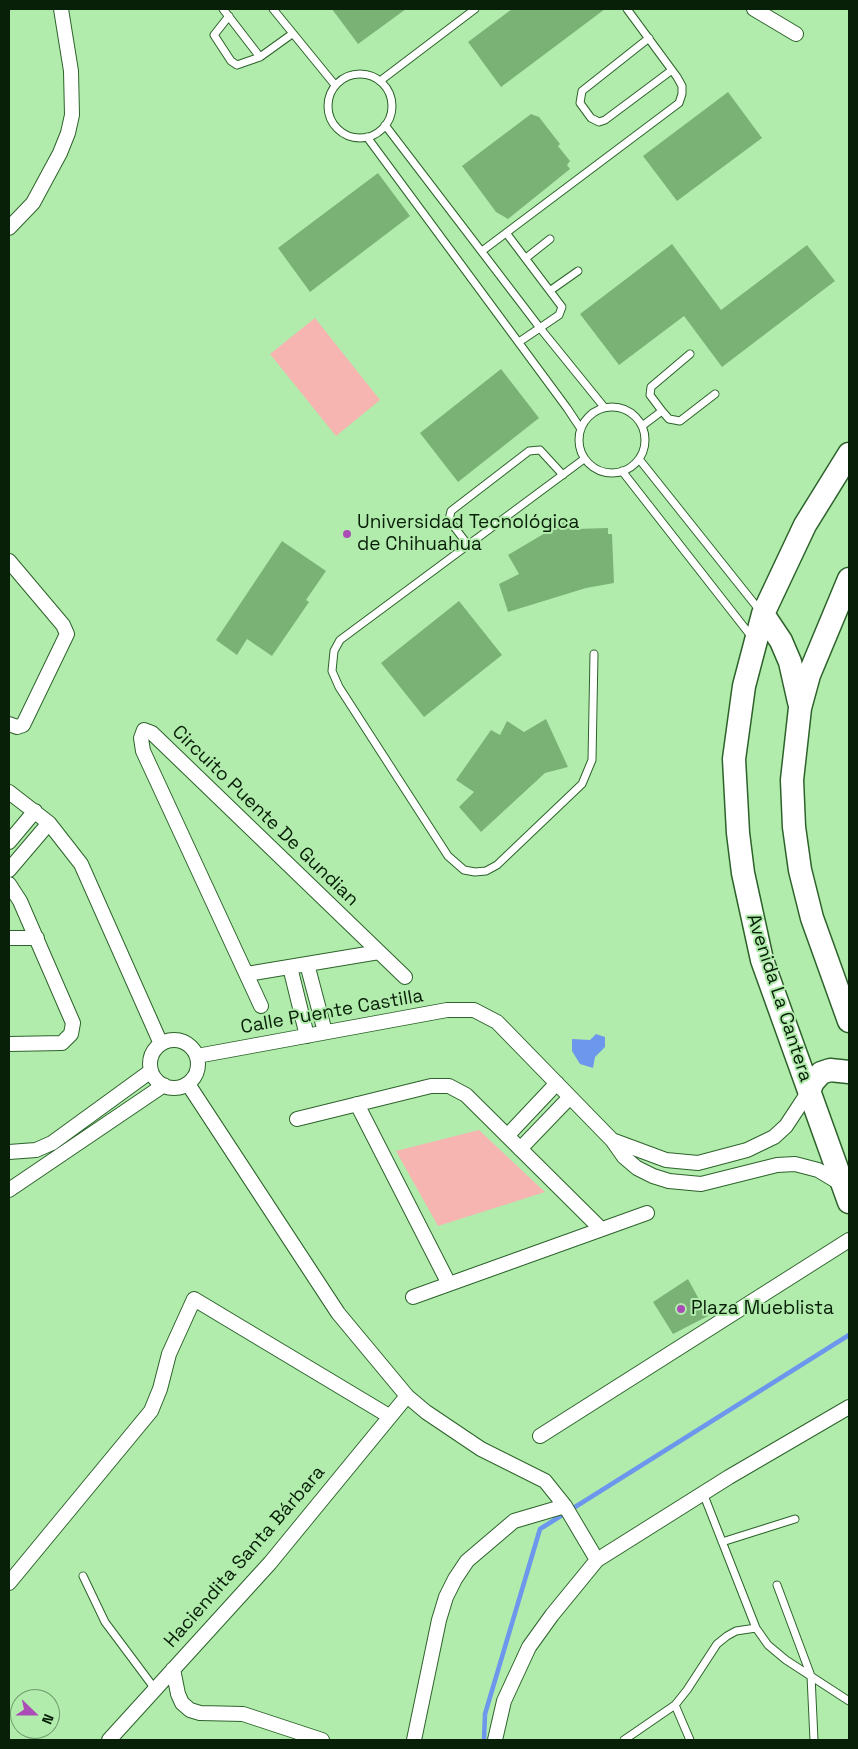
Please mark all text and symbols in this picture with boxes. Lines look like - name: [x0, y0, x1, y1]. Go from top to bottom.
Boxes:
- place label: Universidad Tecnológica de Chihuahua: [357, 512, 580, 556]
- marker: Universidad Tecnológica de Chihuahua: [341, 528, 353, 540]
- street label: Circuito Puente De Gundian: [167, 721, 363, 911]
- street label: Avenida La Cantera: [741, 911, 817, 1085]
- street label: Calle Puente Castilla: [239, 985, 425, 1039]
- place label: Plaza Mueblista: [691, 1298, 834, 1320]
- marker: Plaza Mueblista: [675, 1303, 687, 1315]
- street label: Haciendita Santa Bárbara: [160, 1461, 330, 1653]
- north arrow: [10, 1689, 60, 1739]
- text: N: [38, 1712, 58, 1727]

